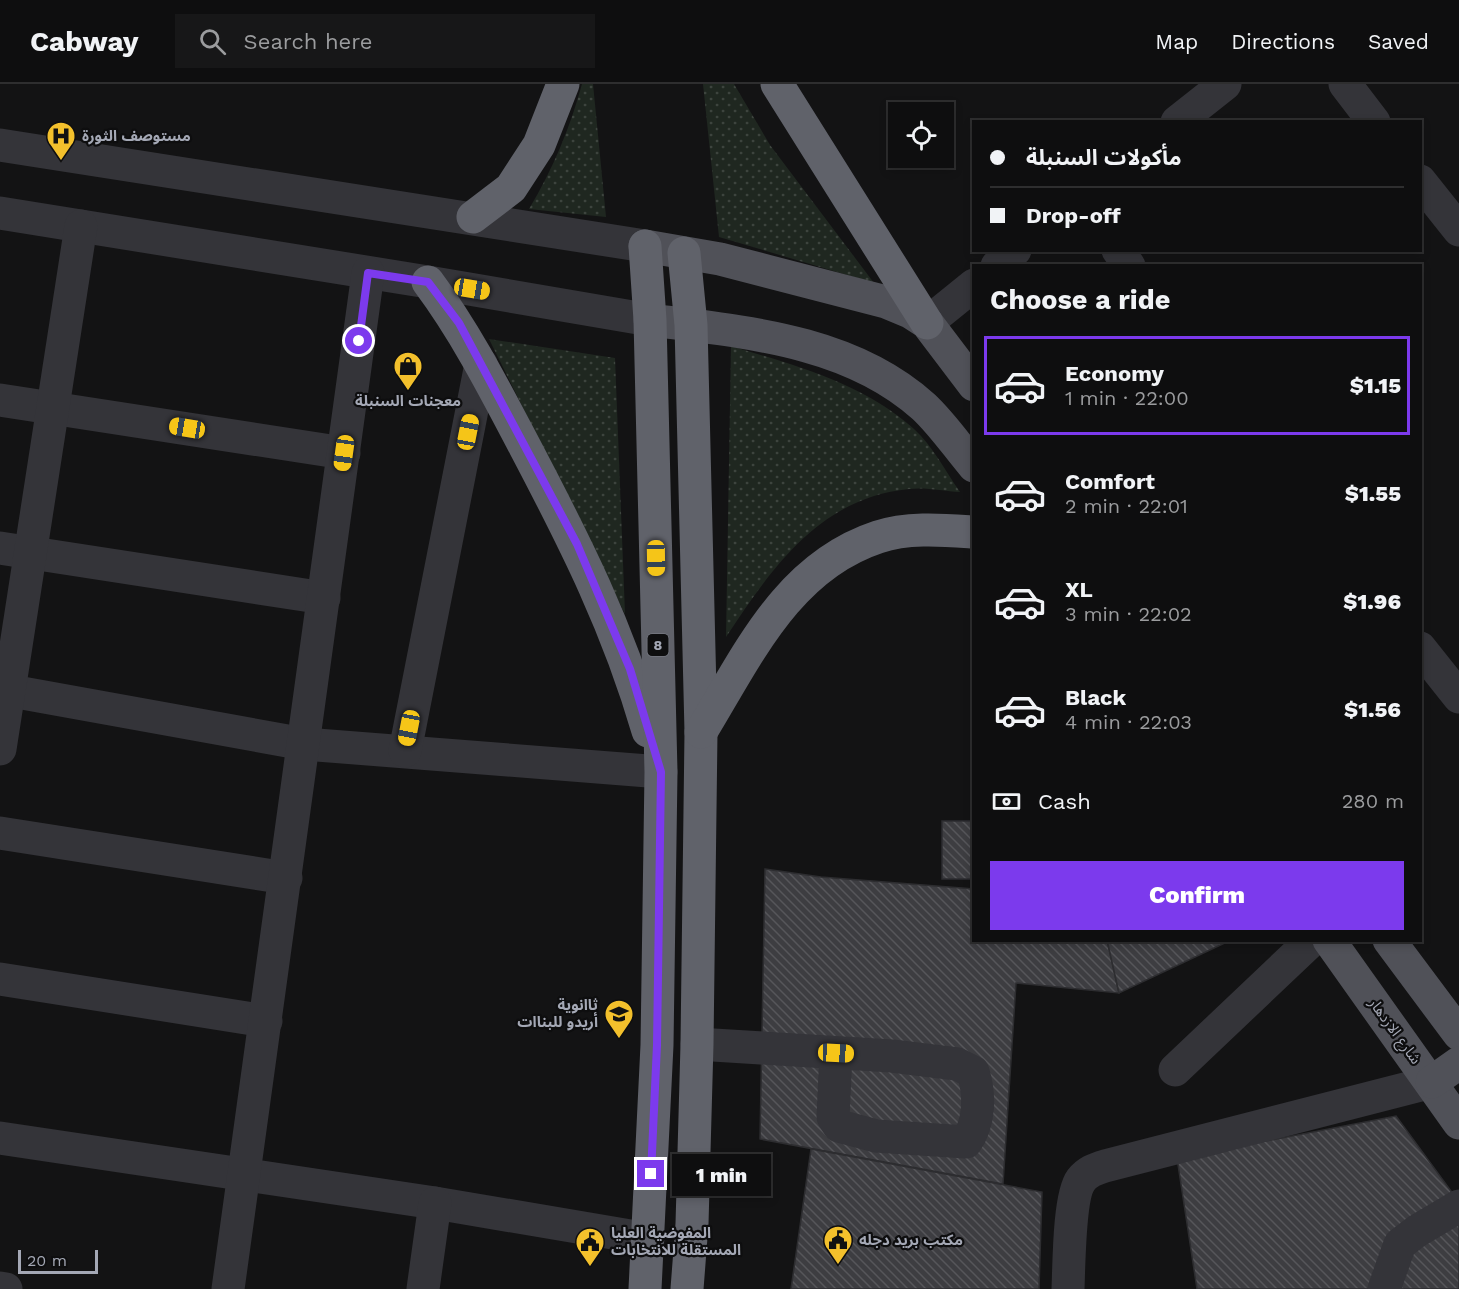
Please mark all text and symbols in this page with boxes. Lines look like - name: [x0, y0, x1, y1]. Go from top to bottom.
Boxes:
- search box: [175, 14, 595, 68]
- text: Cabway: [30, 25, 139, 58]
- icon: search: [196, 25, 229, 58]
- text: Search here: [244, 29, 373, 54]
- text: Map: [1155, 29, 1198, 54]
- text: Directions: [1231, 29, 1335, 54]
- text: Saved: [1368, 29, 1429, 54]
- map controls: [888, 102, 954, 168]
- button: locate: [888, 102, 954, 168]
- hospital icon: مستوصف الثورة: [45, 120, 77, 162]
- place label: مستوصف الثورة: [82, 127, 191, 145]
- text: مأكولات السنبلة: [1026, 145, 1182, 170]
- text: Drop-off: [1026, 203, 1121, 228]
- car: [453, 277, 491, 301]
- text: Choose a ride: [990, 284, 1170, 316]
- route start: [345, 327, 372, 354]
- shop icon: معجنات السنبلة: [392, 350, 424, 392]
- icon: car: [993, 359, 1047, 413]
- text: Economy: [1065, 361, 1164, 386]
- text: $1.15: [1350, 373, 1401, 398]
- text: 1 min · 22:00: [1065, 386, 1189, 410]
- place label: معجنات السنبلة: [355, 392, 461, 410]
- car: [456, 413, 480, 451]
- car: [168, 416, 206, 440]
- car: [333, 434, 355, 472]
- icon: car: [993, 467, 1047, 521]
- text: Comfort: [1065, 469, 1155, 494]
- text: $1.55: [1345, 481, 1401, 506]
- text: 2 min · 22:01: [1065, 494, 1188, 518]
- car: [647, 540, 665, 576]
- icon: car: [993, 575, 1047, 629]
- text: XL: [1065, 577, 1093, 602]
- text: $1.96: [1343, 589, 1401, 614]
- text: 3 min · 22:02: [1065, 602, 1192, 626]
- road number: 8: [648, 634, 668, 656]
- icon: car: [993, 683, 1047, 737]
- text: Black: [1065, 685, 1126, 710]
- text: $1.56: [1344, 697, 1401, 722]
- car: [397, 709, 421, 747]
- text: 4 min · 22:03: [1065, 710, 1192, 734]
- icon: cash: [990, 785, 1023, 818]
- text: Cash: [1038, 789, 1091, 814]
- text: 280 m: [1342, 789, 1404, 813]
- button: Confirm: [990, 861, 1404, 930]
- street label: شارع الازدهار: [1362, 994, 1425, 1070]
- place label: ثاانوية أريدو للبناات: [517, 996, 598, 1031]
- school or university icon: ثاانوية أريدو للبناات: [603, 998, 635, 1040]
- car: [818, 1043, 854, 1063]
- callout: 1 min: [672, 1153, 771, 1195]
- route end: [637, 1160, 664, 1187]
- text: 1 min: [696, 1163, 747, 1187]
- place label: المفوضية العليا المستقلة للانتخابات: [611, 1224, 741, 1259]
- public building icon: مكتب بريد دجله: [822, 1224, 854, 1266]
- public building icon: المفوضية العليا المستقلة للانتخابات: [574, 1226, 606, 1268]
- place label: مكتب بريد دجله: [859, 1231, 963, 1249]
- scale bar: [18, 1247, 98, 1274]
- text: 20 m: [27, 1251, 67, 1270]

